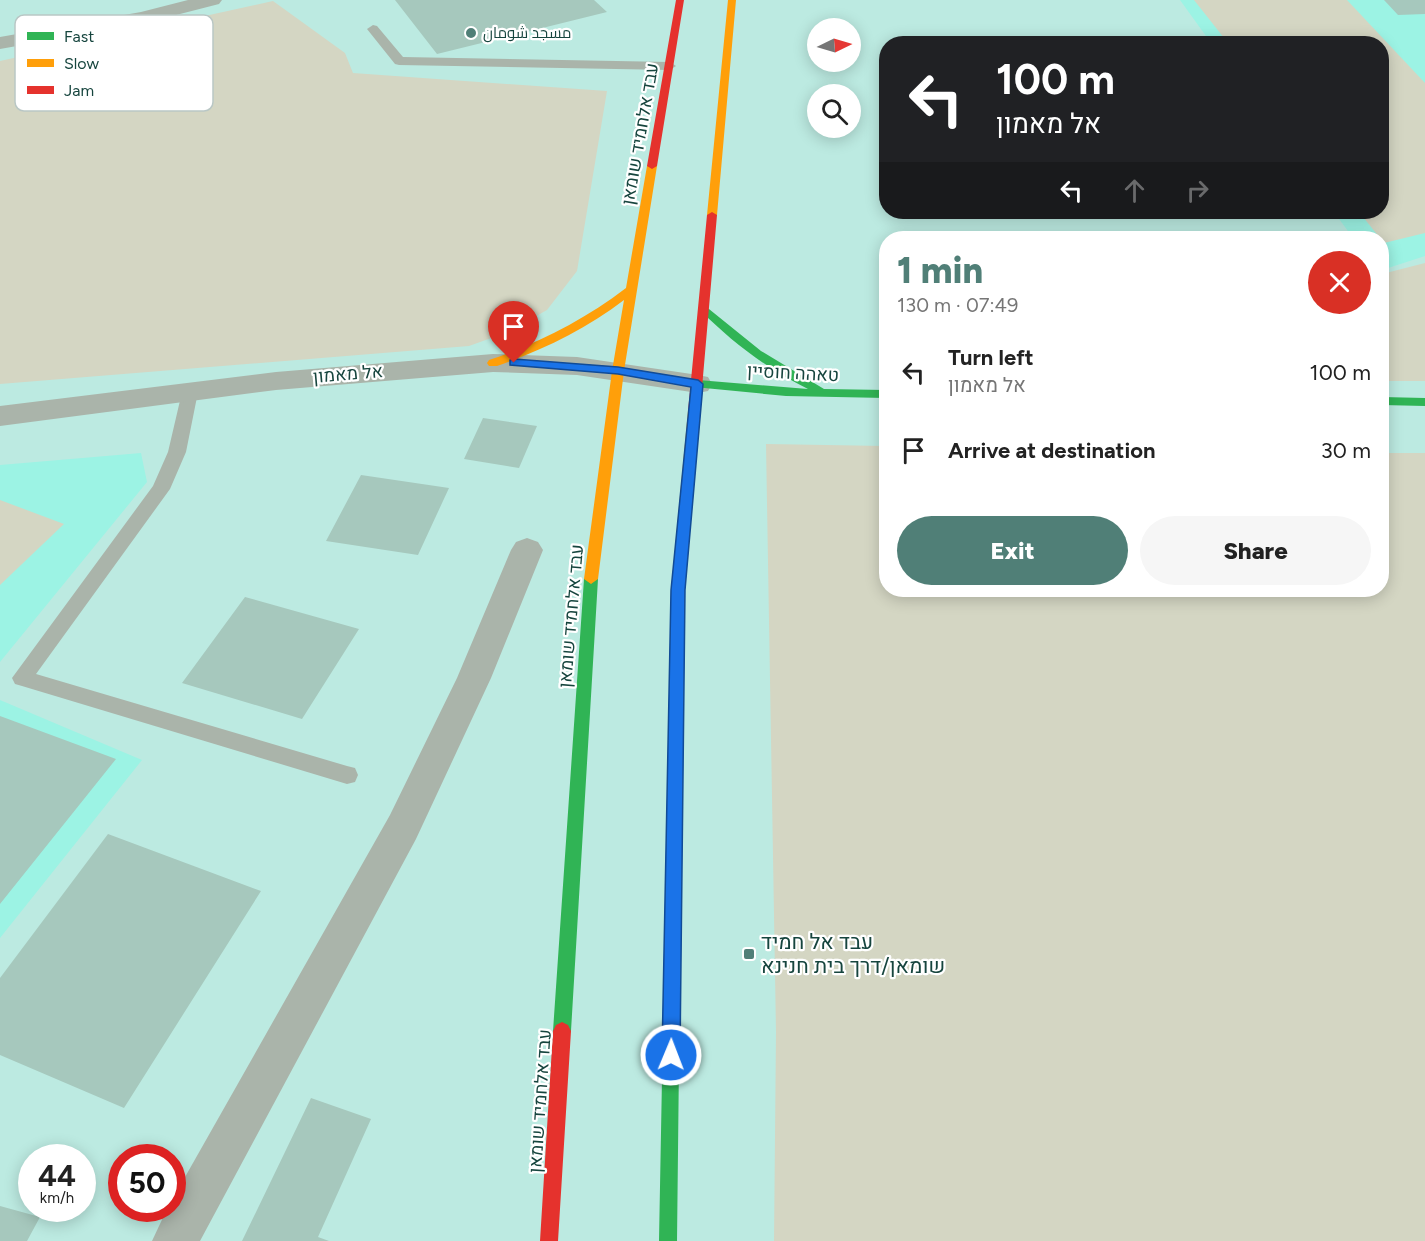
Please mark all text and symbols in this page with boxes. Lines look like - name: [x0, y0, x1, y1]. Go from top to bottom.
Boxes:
- legend: [15, 15, 213, 111]
- north arrow: [807, 18, 861, 72]
- map controls: [807, 18, 861, 138]
- place label: مسجد شومان: [483, 24, 571, 43]
- marker: مسجد شومان: [464, 26, 478, 40]
- text: Fast: [64, 27, 94, 46]
- text: Slow: [64, 54, 99, 73]
- text: 100 m: [996, 54, 1115, 105]
- icon: left: [897, 60, 975, 138]
- street label: עבד אלחמיד שומאן: [617, 61, 663, 207]
- text: Jam: [64, 81, 94, 100]
- button: search: [807, 84, 861, 138]
- text: אל מאמון: [996, 107, 1101, 140]
- icon: left: [1055, 174, 1088, 207]
- icon: ahead: [1118, 174, 1151, 207]
- icon: right: [1181, 174, 1214, 207]
- text: 1 min: [897, 249, 983, 292]
- button: close: [1308, 251, 1371, 314]
- text: 130 m · 07:49: [897, 293, 1018, 317]
- pin: [488, 301, 539, 363]
- icon: arrive: [497, 310, 530, 343]
- text: Turn left: [948, 344, 1034, 371]
- icon: left: [897, 356, 930, 389]
- text: 100 m: [1310, 359, 1371, 386]
- street label: אל מאמון: [312, 360, 384, 388]
- street label: טאהה חוסיין: [746, 360, 840, 386]
- text: אל מאמון: [948, 373, 1026, 397]
- icon: arrive: [897, 434, 930, 467]
- text: Arrive at destination: [948, 437, 1156, 464]
- text: 30 m: [1321, 437, 1371, 464]
- button: Exit: [897, 516, 1128, 585]
- button: Share: [1140, 516, 1371, 585]
- street label: עבד אלחמיד שומאן: [554, 543, 588, 689]
- place label: עבד אל חמיד שומאן/דרך בית חנינא: [761, 929, 945, 978]
- marker: עבד אל חמיד שומאן/דרך בית חנינא: [742, 947, 756, 961]
- position arrow: [639, 1023, 703, 1087]
- street label: עבד אלחמיד שומאן: [524, 1028, 556, 1174]
- speed limit sign: 50: [108, 1144, 186, 1222]
- text: 44: [38, 1157, 76, 1194]
- text: km/h: [40, 1189, 74, 1207]

